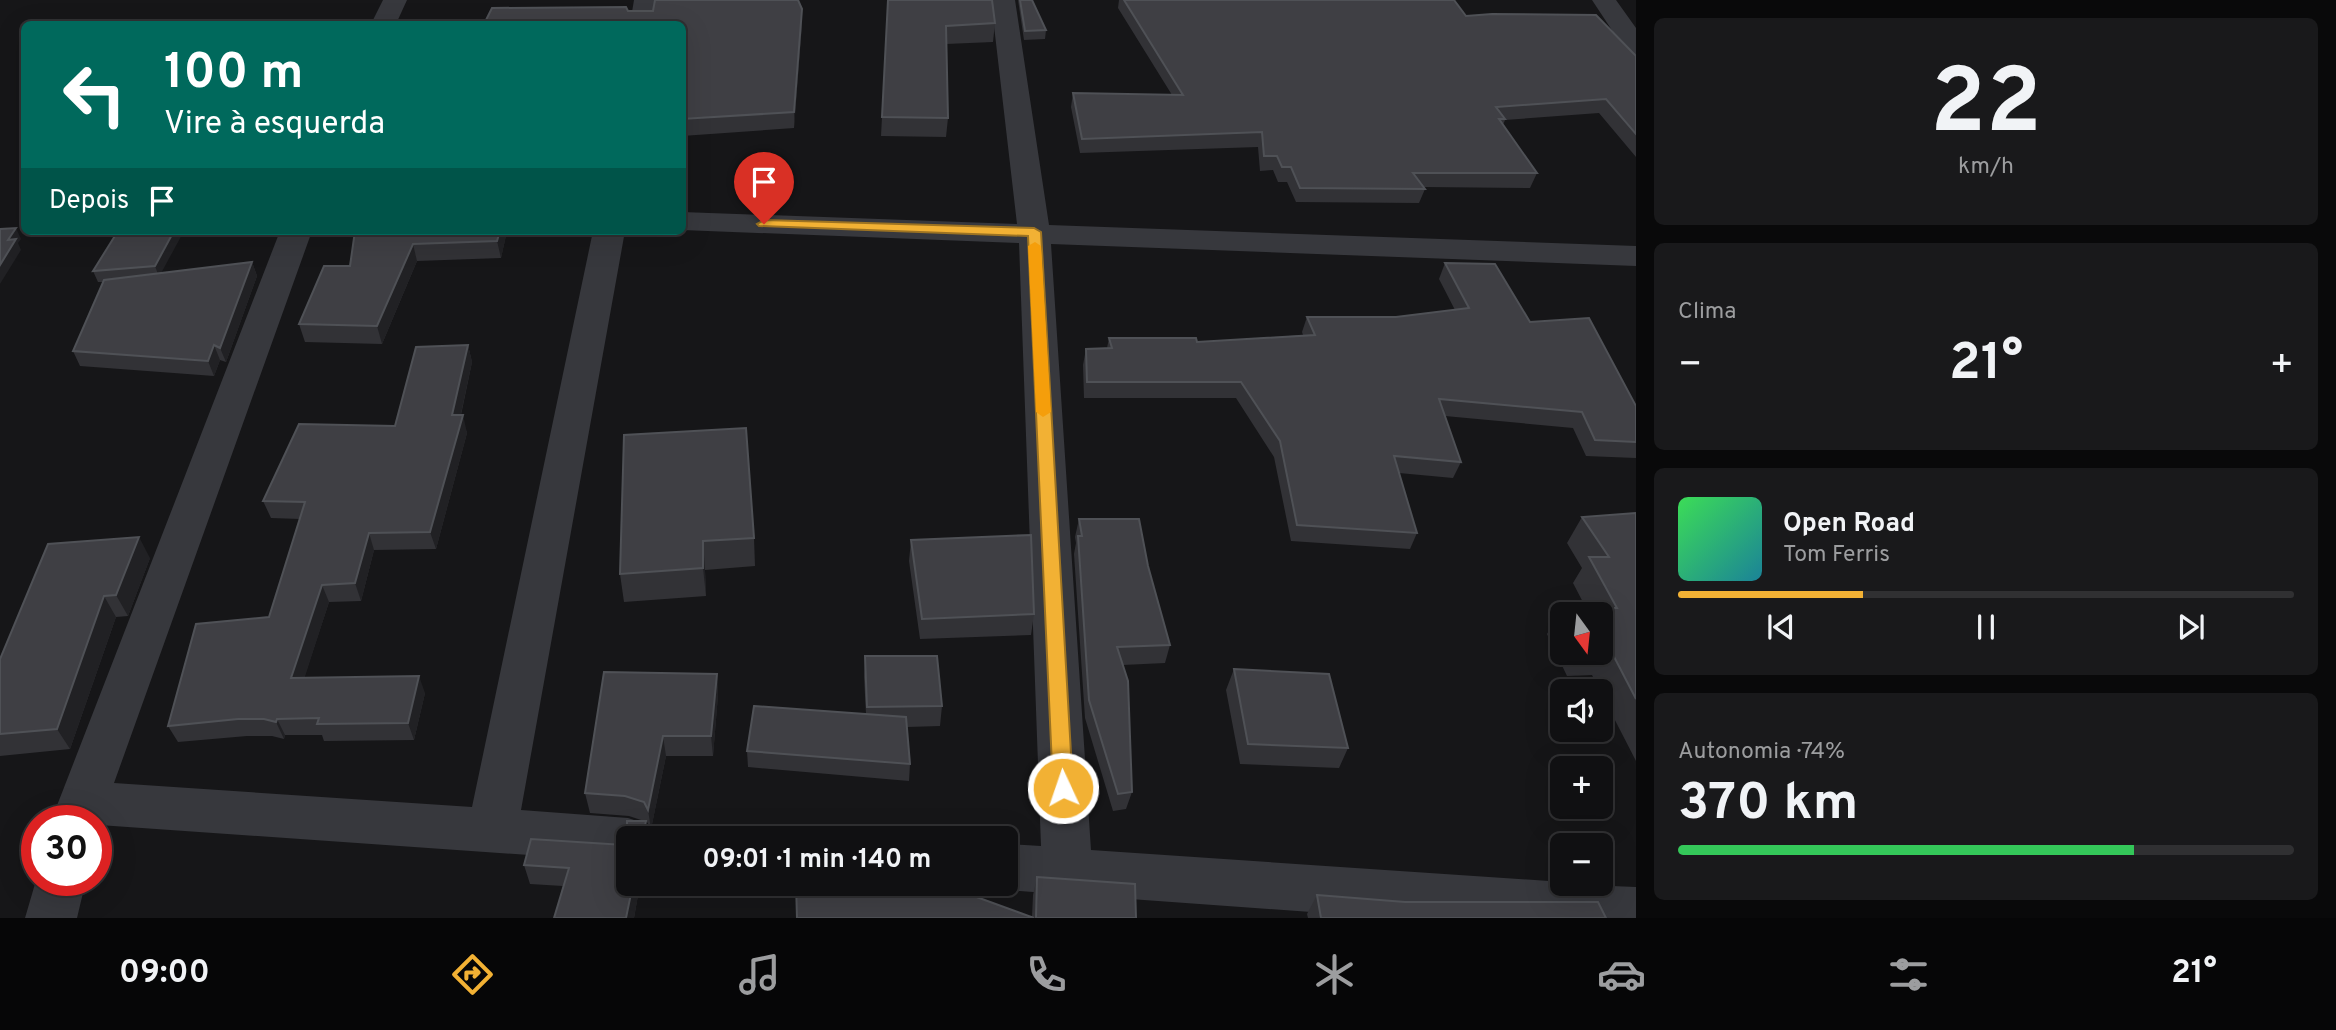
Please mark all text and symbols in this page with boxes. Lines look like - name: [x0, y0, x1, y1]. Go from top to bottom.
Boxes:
- text: 100 m: [164, 44, 303, 106]
- icon: left: [49, 49, 140, 140]
- text: 22: [1930, 50, 2042, 165]
- text: Vire à esquerda: [164, 105, 385, 145]
- pin: [734, 152, 794, 224]
- text: km/h: [1958, 153, 2014, 182]
- icon: arrive: [745, 163, 783, 201]
- icon: arrive: [143, 182, 181, 220]
- text: Depois: [49, 185, 129, 218]
- text: Clima: [1678, 298, 1736, 327]
- text: 21°: [1949, 332, 2023, 398]
- text: −: [1678, 342, 1703, 391]
- text: +: [2269, 342, 2294, 391]
- text: Open Road: [1783, 508, 1915, 541]
- text: Tom Ferris: [1783, 541, 1890, 570]
- north arrow: [1550, 602, 1614, 665]
- map controls: [1550, 602, 1613, 896]
- icon: previous: [1762, 608, 1800, 646]
- icon: pause: [1967, 608, 2005, 646]
- icon: next: [2172, 608, 2210, 646]
- button: sound: [1550, 679, 1613, 742]
- text: Autonomia · 74%: [1678, 738, 1845, 767]
- position arrow: [1026, 751, 1100, 825]
- button: +: [1550, 756, 1613, 819]
- text: 370 km: [1678, 772, 1858, 838]
- speed limit sign: 30: [21, 805, 112, 896]
- button: −: [1550, 833, 1613, 896]
- text: 09:01 · 1 min · 140 m: [703, 844, 931, 877]
- icon: directions: [448, 950, 497, 999]
- icon: music: [735, 950, 784, 999]
- icon: phone: [1022, 950, 1071, 999]
- icon: climate: [1310, 950, 1359, 999]
- icon: car: [1597, 950, 1646, 999]
- icon: filters: [1884, 950, 1933, 999]
- text: 09:00: [119, 954, 210, 994]
- text: 21°: [2171, 954, 2217, 994]

